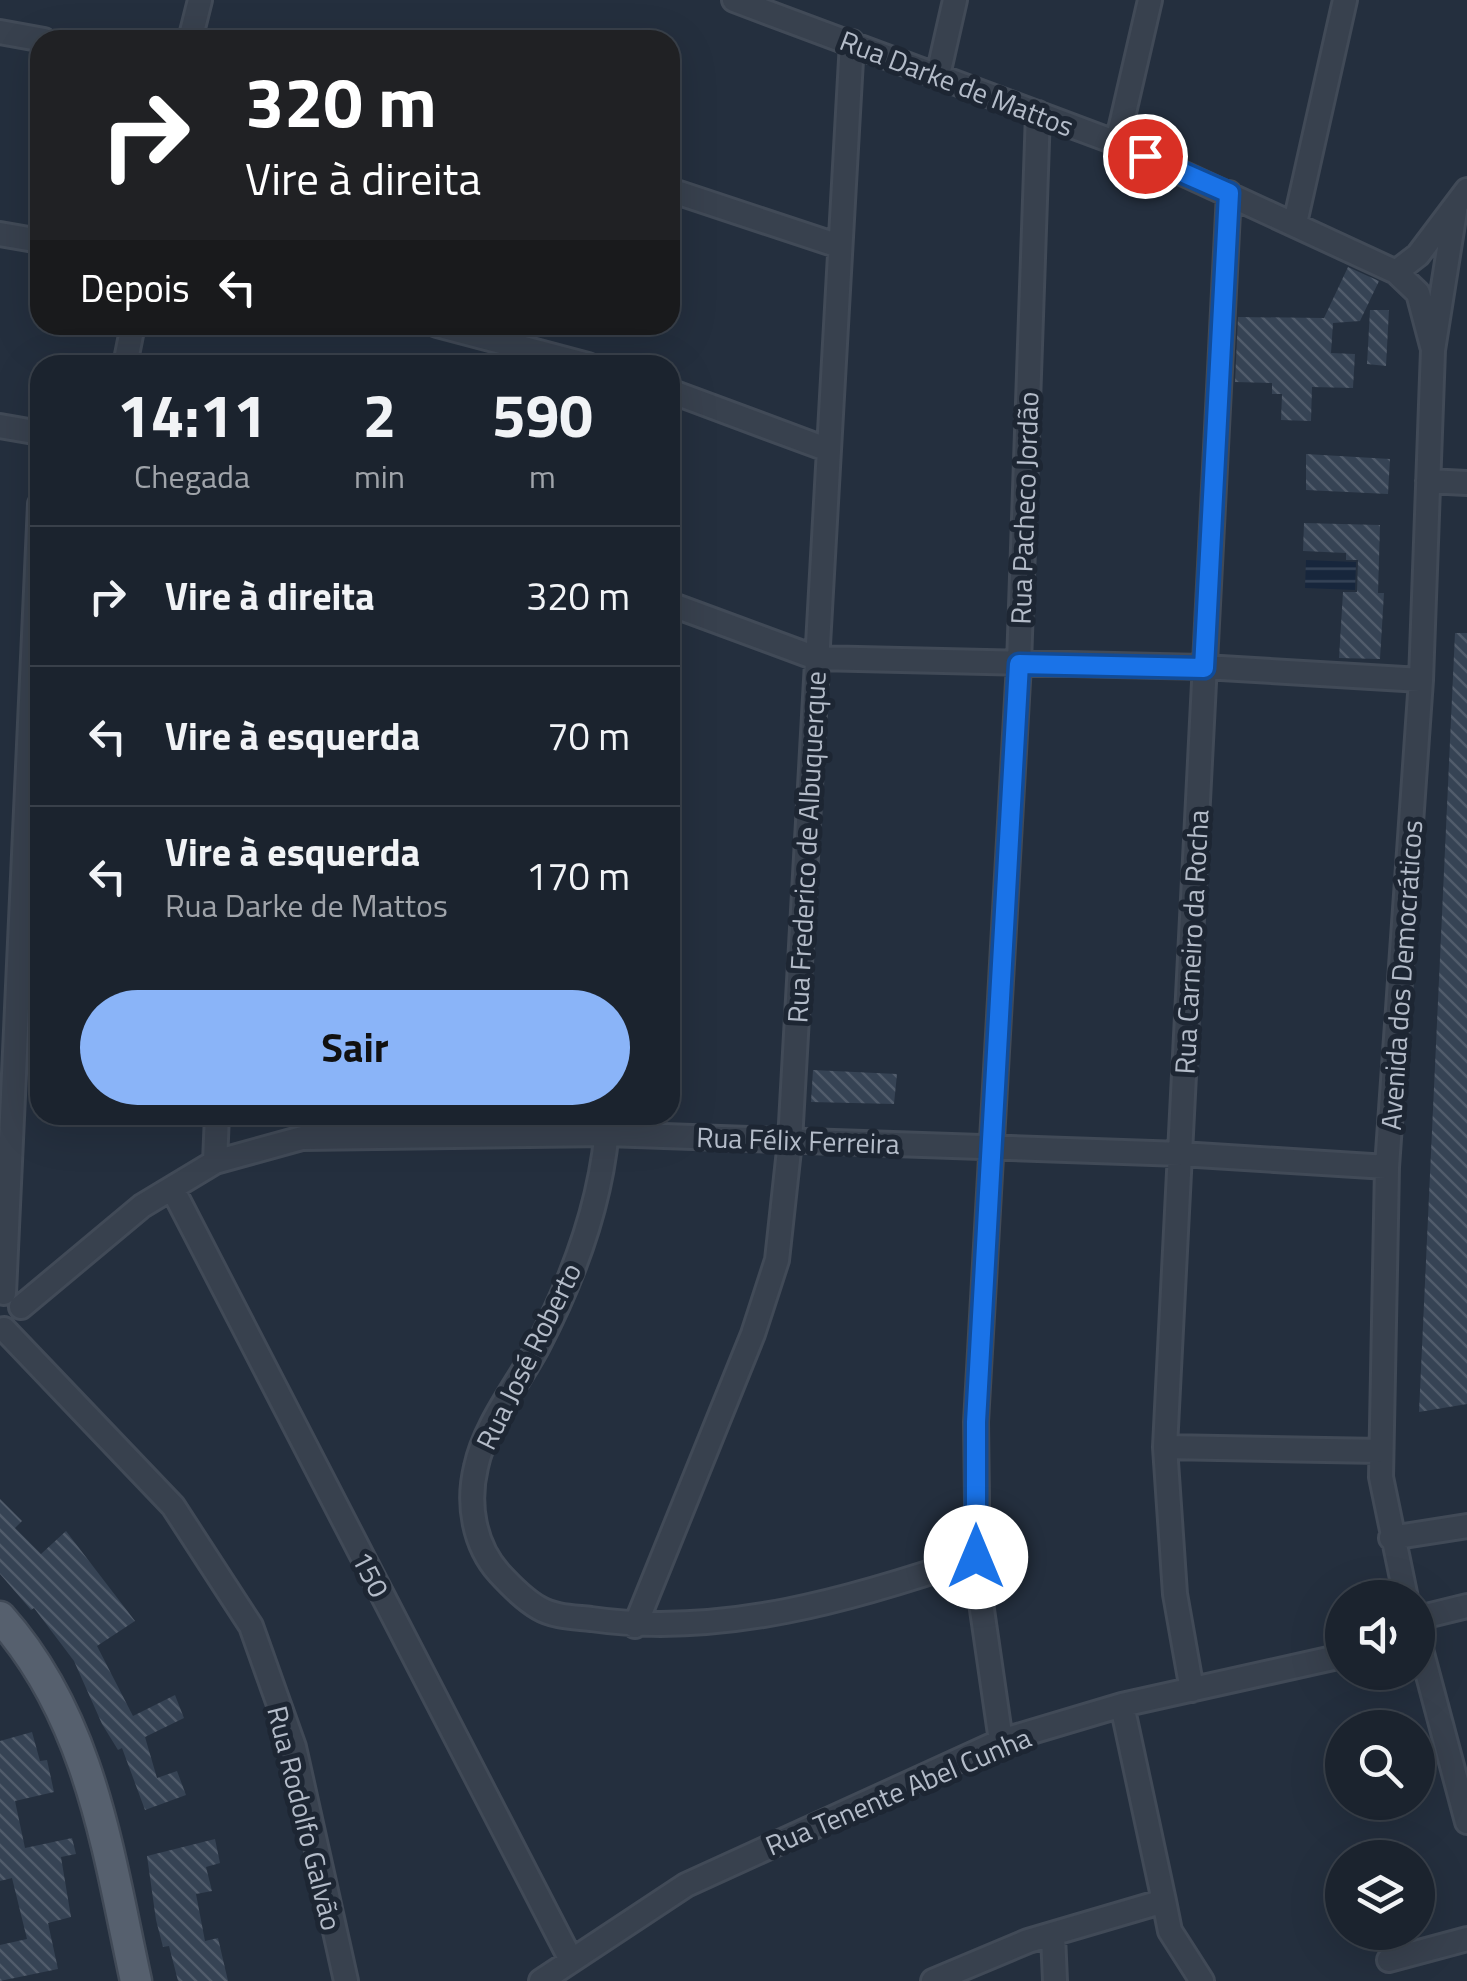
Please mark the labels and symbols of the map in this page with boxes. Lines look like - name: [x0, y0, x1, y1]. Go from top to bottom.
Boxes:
- street label: Rua Darke de Mattos: [834, 19, 1080, 147]
- pin: [1103, 114, 1188, 199]
- street label: Rua Pacheco Jordão: [998, 391, 1050, 625]
- street label: Rua Frederico de Albuquerque: [775, 670, 837, 1024]
- street label: Rua Carneiro da Rocha: [1163, 809, 1219, 1075]
- street label: Avenida dos Democráticos: [1369, 819, 1433, 1131]
- street label: Rua Félix Ferreira: [696, 1115, 900, 1165]
- street label: Rua José Roberto: [464, 1255, 592, 1457]
- position arrow: [924, 1505, 1028, 1609]
- street label: 150: [341, 1543, 401, 1605]
- street label: Rua Rodolfo Galvão: [256, 1701, 354, 1935]
- street label: Rua Tenente Abel Cunha: [758, 1716, 1038, 1866]

